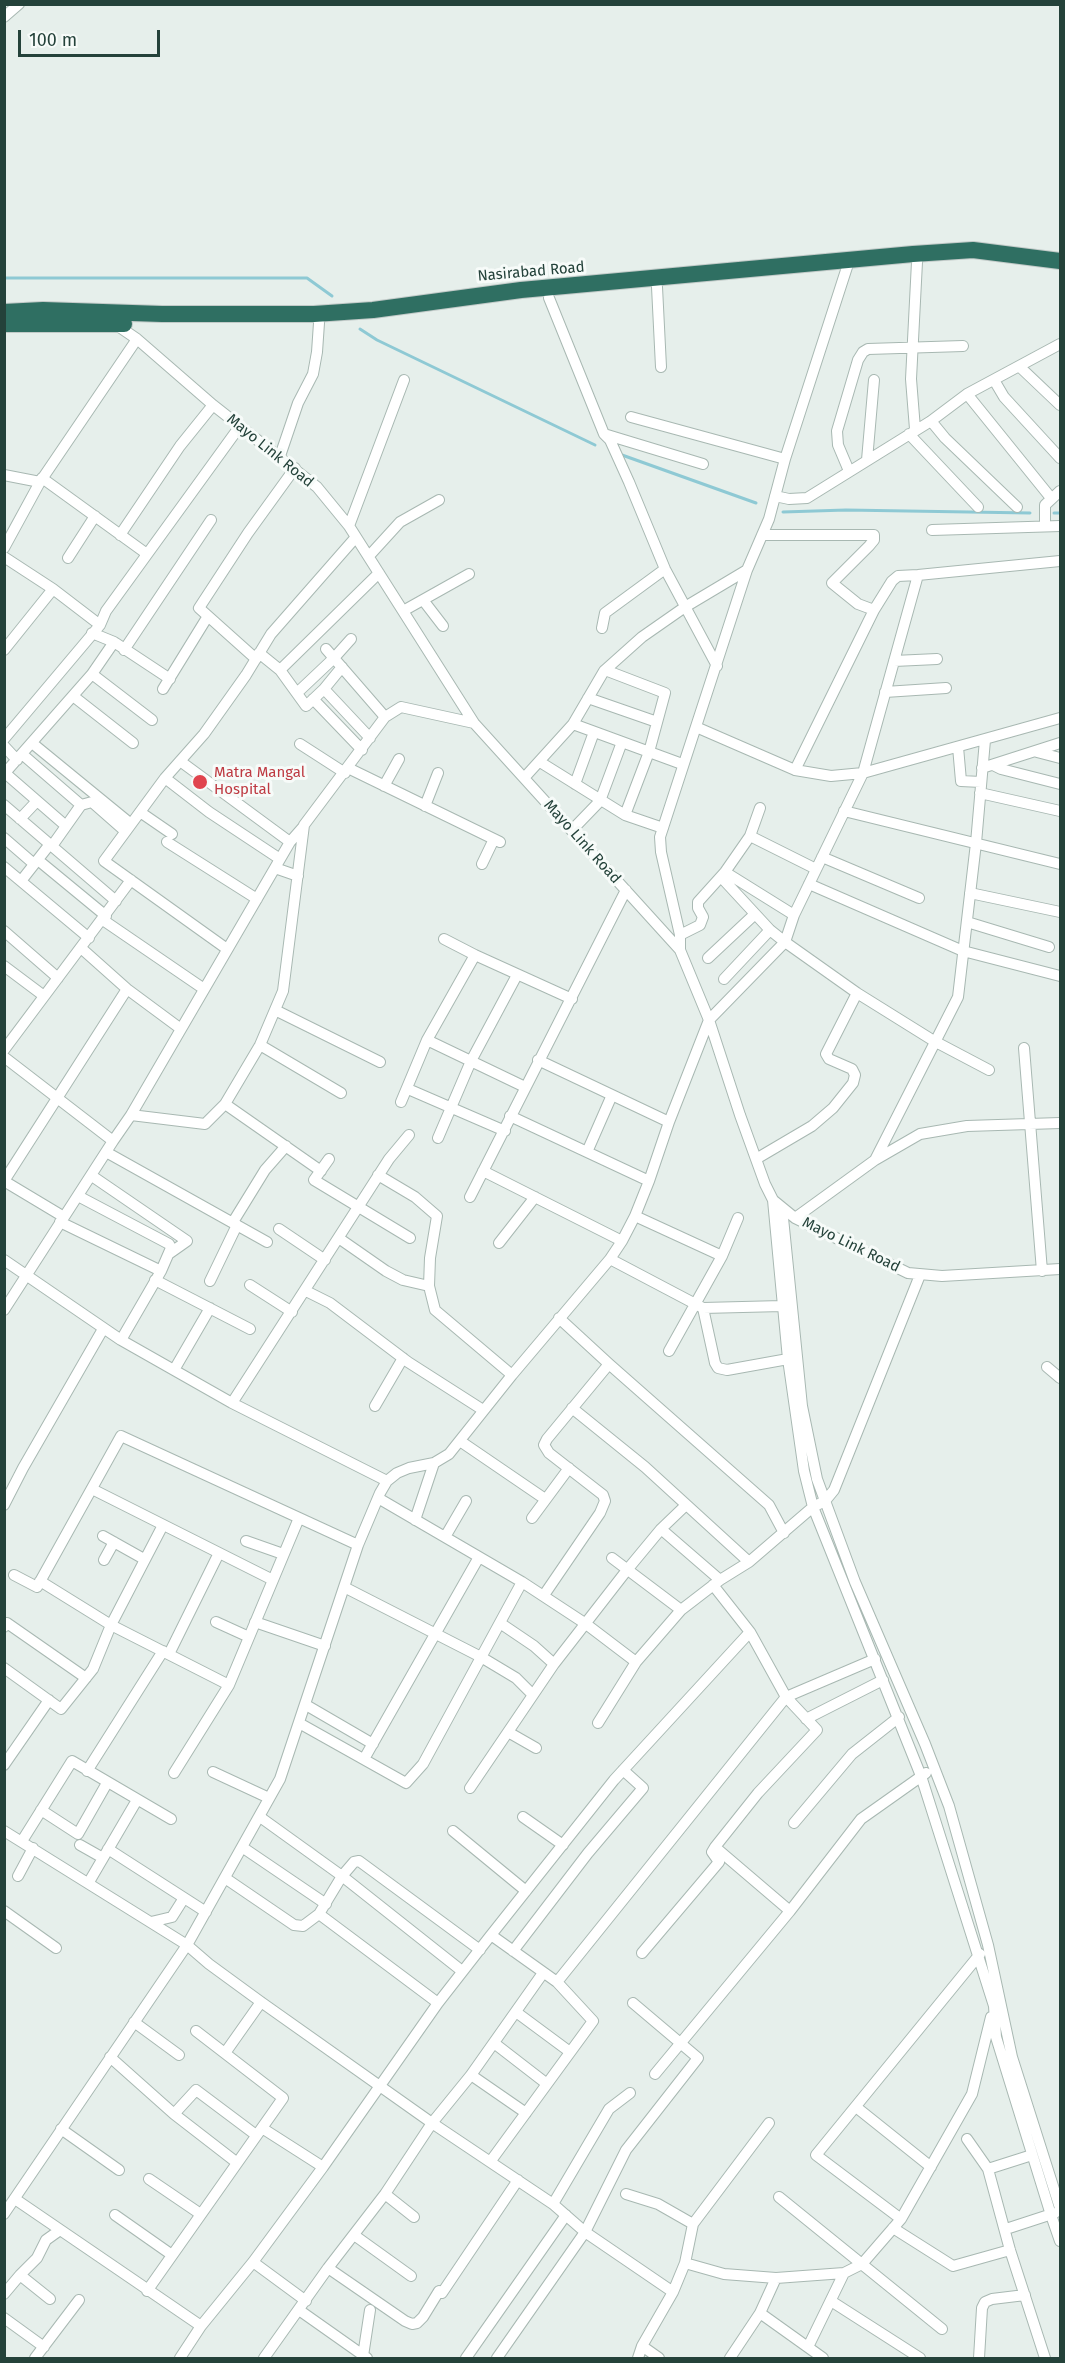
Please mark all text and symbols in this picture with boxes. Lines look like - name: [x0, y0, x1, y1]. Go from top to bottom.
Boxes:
- scale bar: [21, 18, 164, 56]
- text: 100 m: [29, 29, 77, 51]
- street label: Nasirabad Road: [477, 258, 585, 286]
- street label: Mayo Link Road: [223, 411, 317, 491]
- place label: Matra Mangal Hospital: [214, 764, 305, 799]
- marker: Matra Mangal Hospital: [191, 773, 209, 791]
- street label: Mayo Link Road: [540, 796, 624, 888]
- street label: Mayo Link Road: [799, 1214, 903, 1276]

